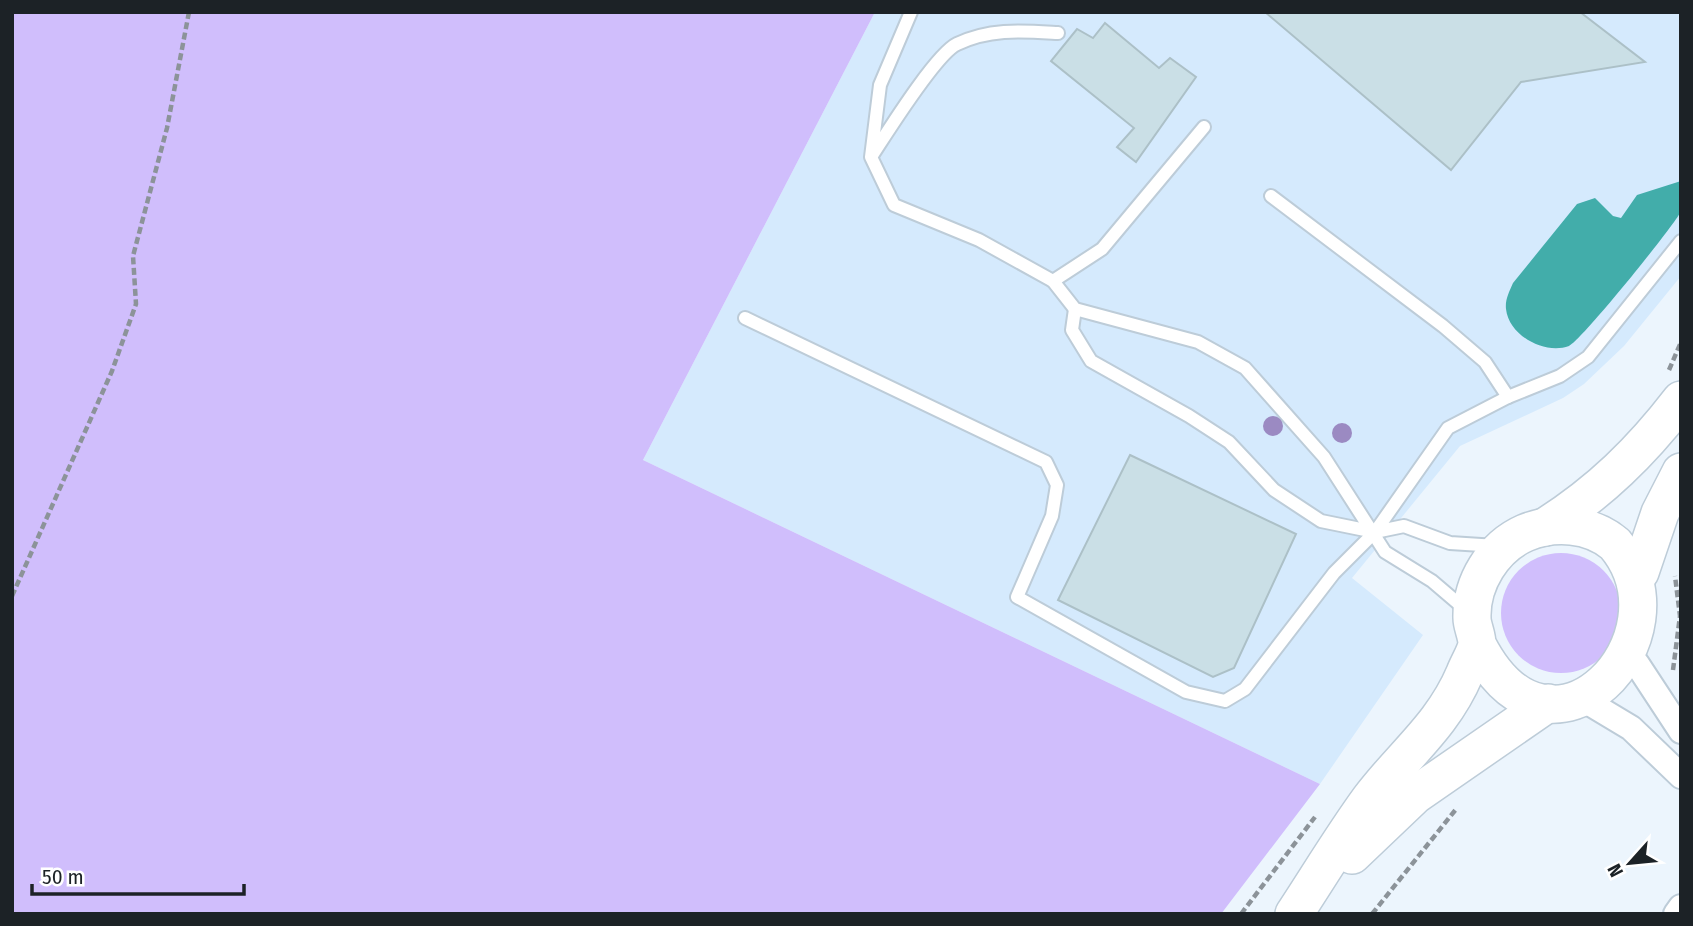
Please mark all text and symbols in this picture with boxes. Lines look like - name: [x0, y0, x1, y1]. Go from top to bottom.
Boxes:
- north arrow: [1595, 828, 1665, 898]
- scale bar: [32, 852, 243, 896]
- text: N: [1602, 860, 1628, 881]
- text: 50 m: [42, 864, 84, 890]

